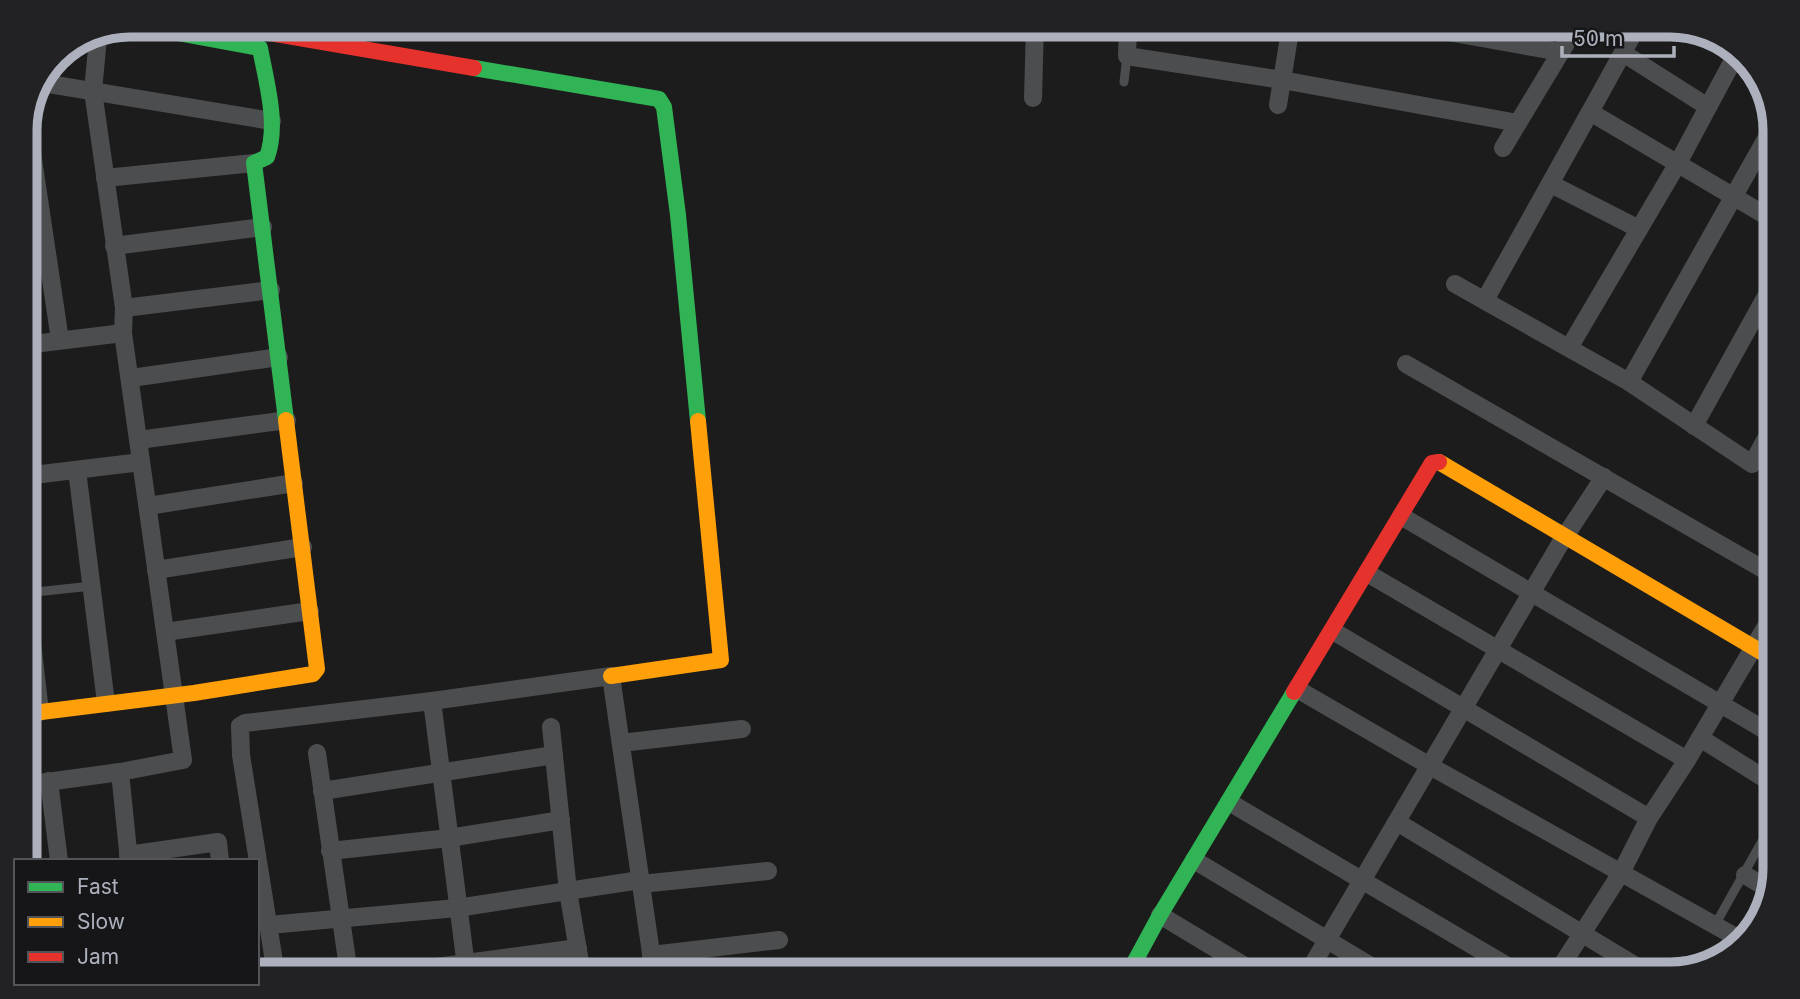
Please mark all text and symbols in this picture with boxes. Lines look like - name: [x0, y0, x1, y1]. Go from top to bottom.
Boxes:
- scale bar: [1562, 14, 1674, 58]
- text: 50 m: [1573, 26, 1623, 51]
- legend: [14, 859, 259, 985]
- text: Fast: [77, 874, 119, 899]
- text: Slow: [77, 909, 125, 934]
- text: Jam: [77, 944, 119, 969]

